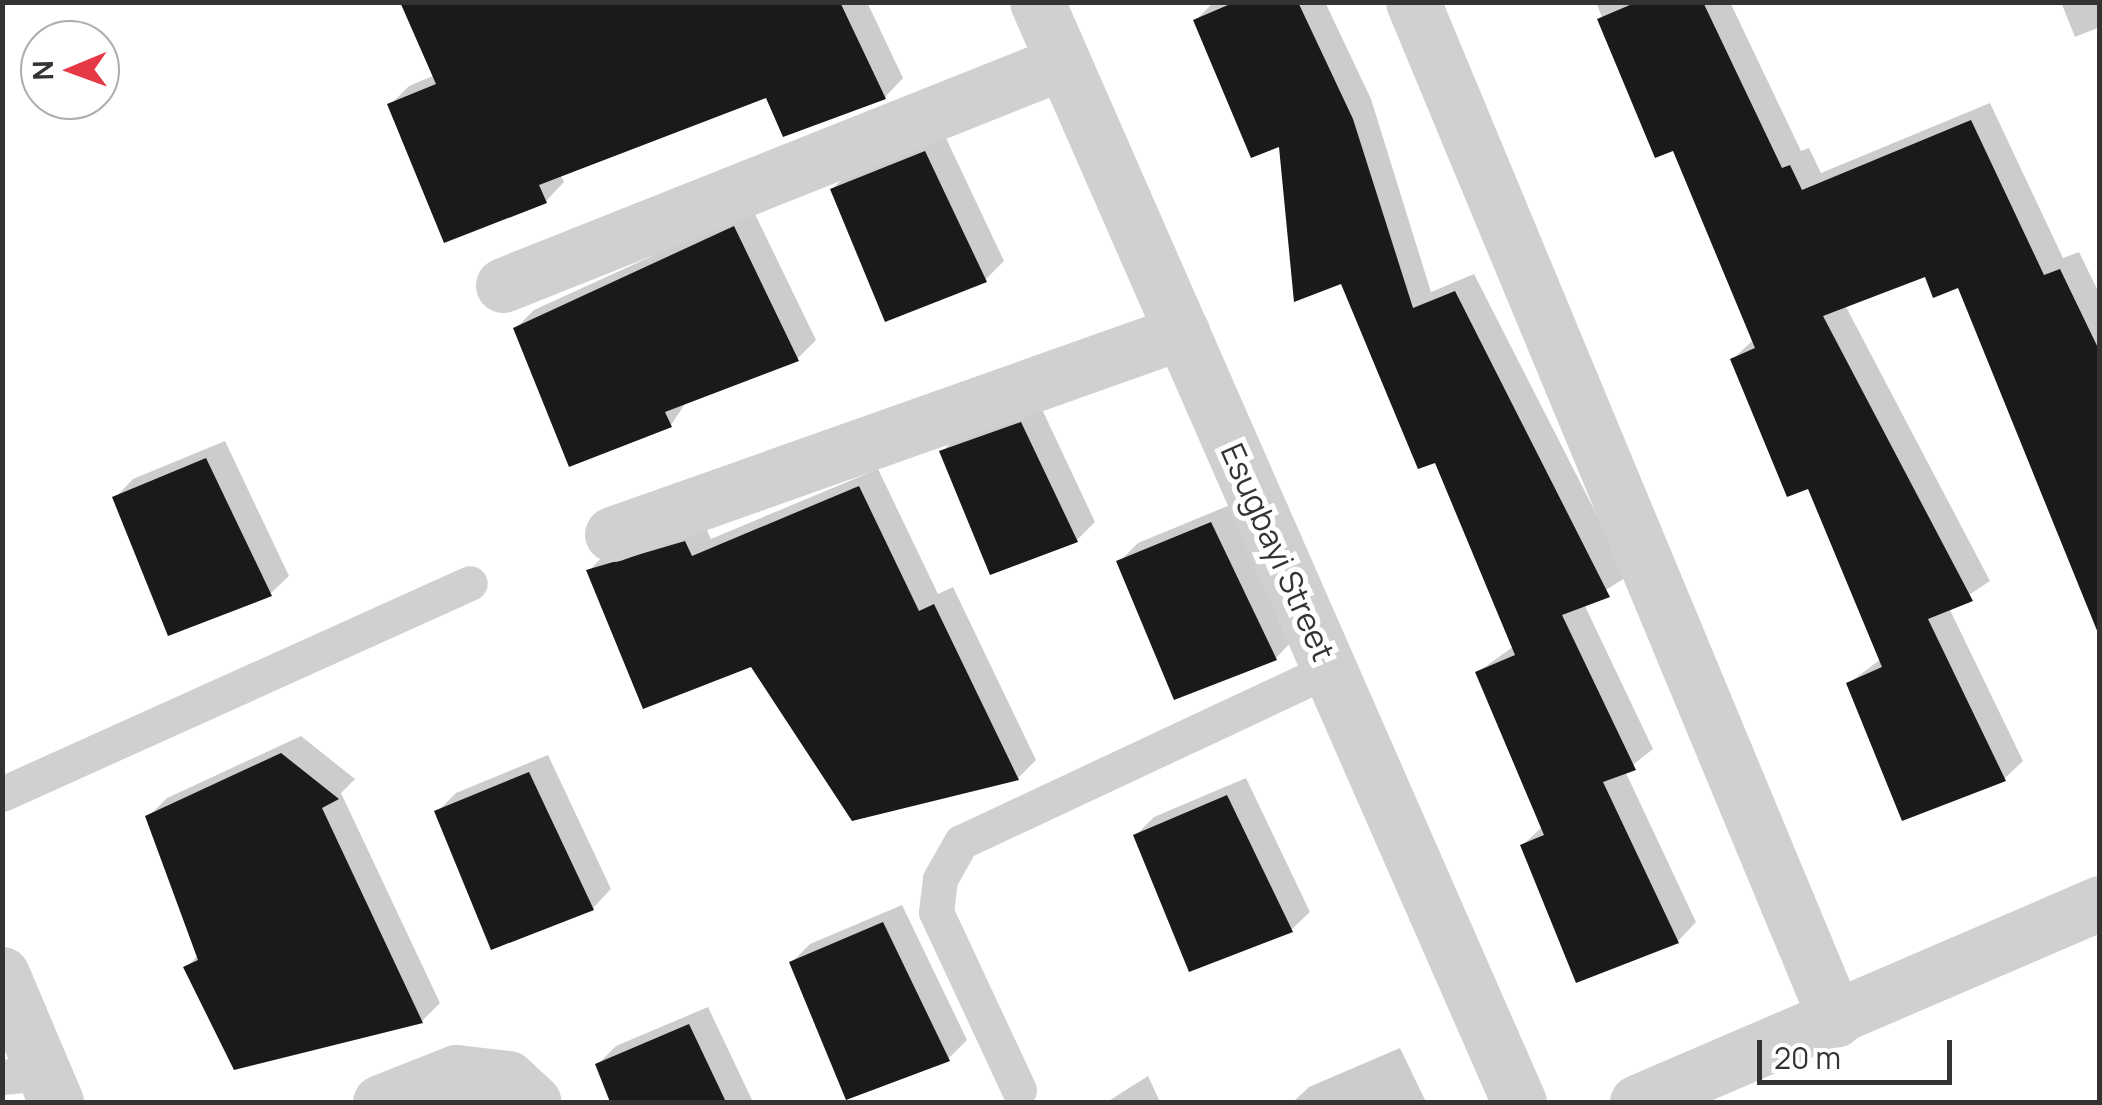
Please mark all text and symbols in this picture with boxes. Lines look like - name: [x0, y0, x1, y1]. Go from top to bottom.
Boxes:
- north arrow: [20, 20, 120, 120]
- text: N: [23, 60, 61, 81]
- street label: Esugbayi Street: [1213, 438, 1343, 666]
- scale bar: [1762, 1020, 1957, 1082]
- text: 20 m: [1774, 1037, 1841, 1078]

